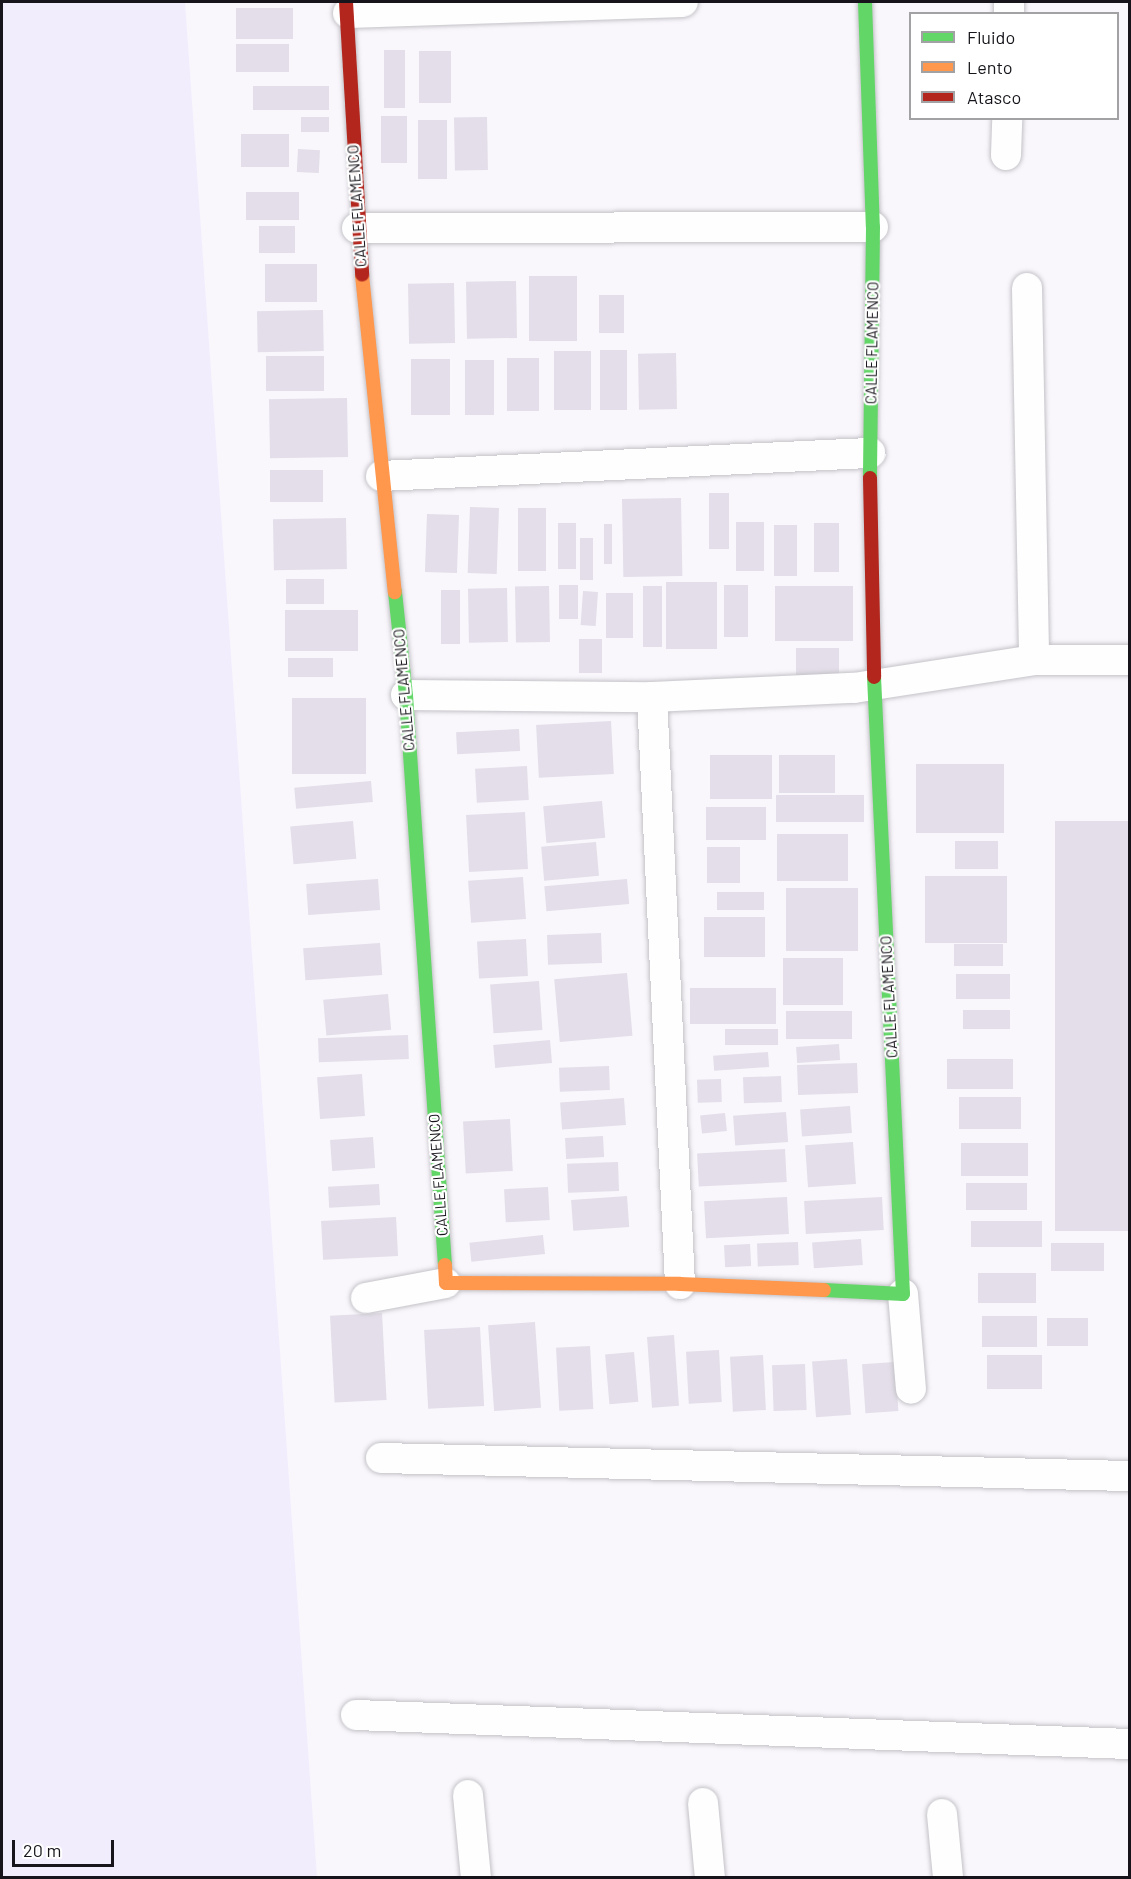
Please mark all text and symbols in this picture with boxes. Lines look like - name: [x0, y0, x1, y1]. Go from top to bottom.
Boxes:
- legend: [909, 12, 1119, 120]
- text: Fluido: [967, 26, 1015, 48]
- text: Lento: [967, 56, 1013, 78]
- text: Atasco: [967, 86, 1021, 108]
- street label: CALLE FLAMENCO: [344, 144, 370, 268]
- street label: CALLE FLAMENCO: [862, 282, 882, 404]
- street label: CALLE FLAMENCO: [390, 628, 418, 752]
- street label: CALLE FLAMENCO: [877, 935, 901, 1059]
- street label: CALLE FLAMENCO: [425, 1113, 451, 1237]
- scale bar: [15, 1828, 117, 1866]
- text: 20 m: [23, 1839, 61, 1861]

